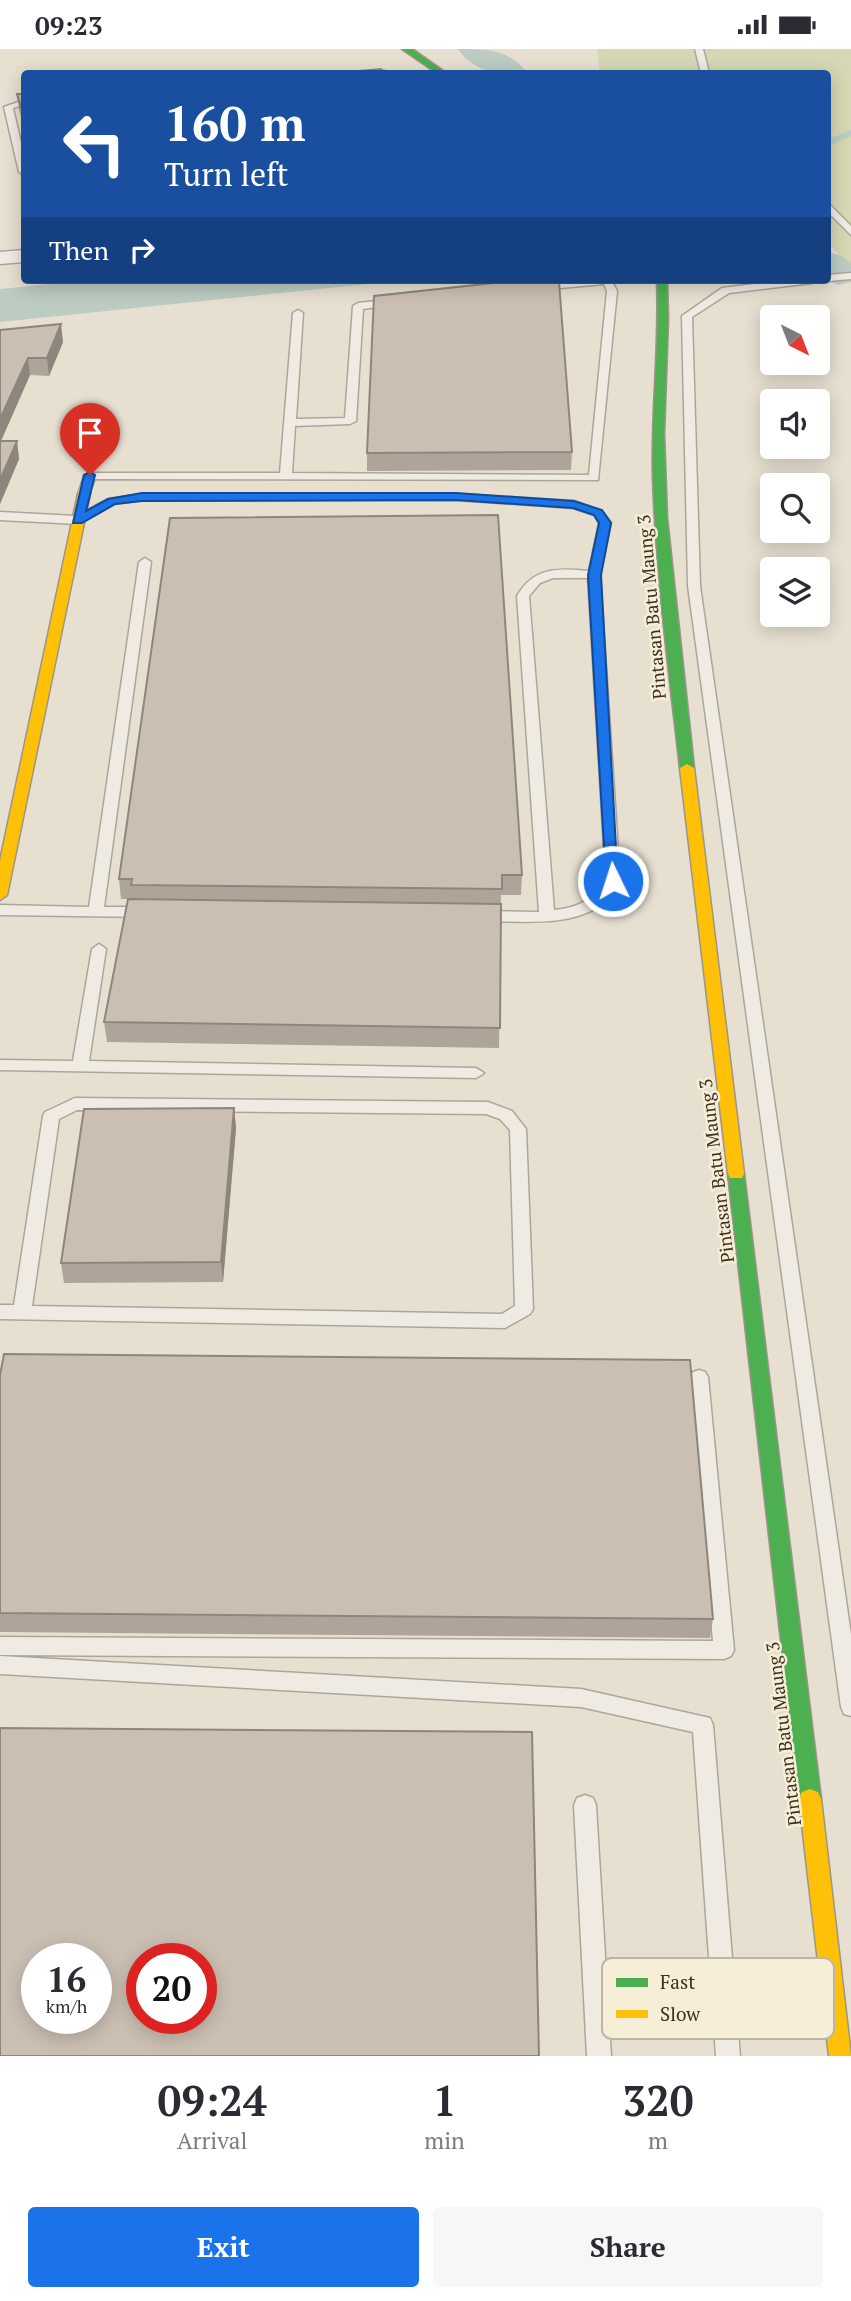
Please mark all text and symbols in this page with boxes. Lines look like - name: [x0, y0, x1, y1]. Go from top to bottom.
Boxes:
- text: 09:23: [35, 8, 103, 42]
- text: 160 m: [164, 90, 306, 155]
- icon: left: [49, 98, 140, 189]
- text: Turn left: [164, 153, 288, 195]
- icon: right: [123, 231, 161, 269]
- text: Then: [49, 233, 109, 267]
- north arrow: [760, 305, 830, 375]
- map controls: [760, 305, 830, 627]
- button: sound: [760, 389, 830, 459]
- pin: [60, 403, 120, 475]
- icon: arrive: [71, 414, 109, 452]
- button: search: [760, 473, 830, 543]
- street label: Pintasan Batu Maung 3: [631, 514, 671, 700]
- button: layers: [760, 557, 830, 627]
- position arrow: [576, 844, 650, 918]
- street label: Pintasan Batu Maung 3: [693, 1078, 739, 1264]
- street label: Pintasan Batu Maung 3: [760, 1641, 806, 1827]
- speed limit sign: 20: [126, 1943, 217, 2034]
- text: 16: [47, 1956, 86, 2002]
- legend: [602, 1958, 834, 2039]
- text: Fast: [660, 1969, 695, 1994]
- text: km/h: [46, 1994, 87, 2018]
- text: Slow: [660, 2001, 701, 2026]
- text: 09:24: [158, 2072, 267, 2128]
- text: 1: [433, 2072, 456, 2128]
- text: 320: [622, 2072, 693, 2128]
- text: Arrival: [177, 2125, 247, 2156]
- text: min: [424, 2125, 465, 2156]
- text: m: [648, 2125, 668, 2156]
- button: Exit: [28, 2207, 419, 2287]
- button: Share: [433, 2207, 823, 2287]

